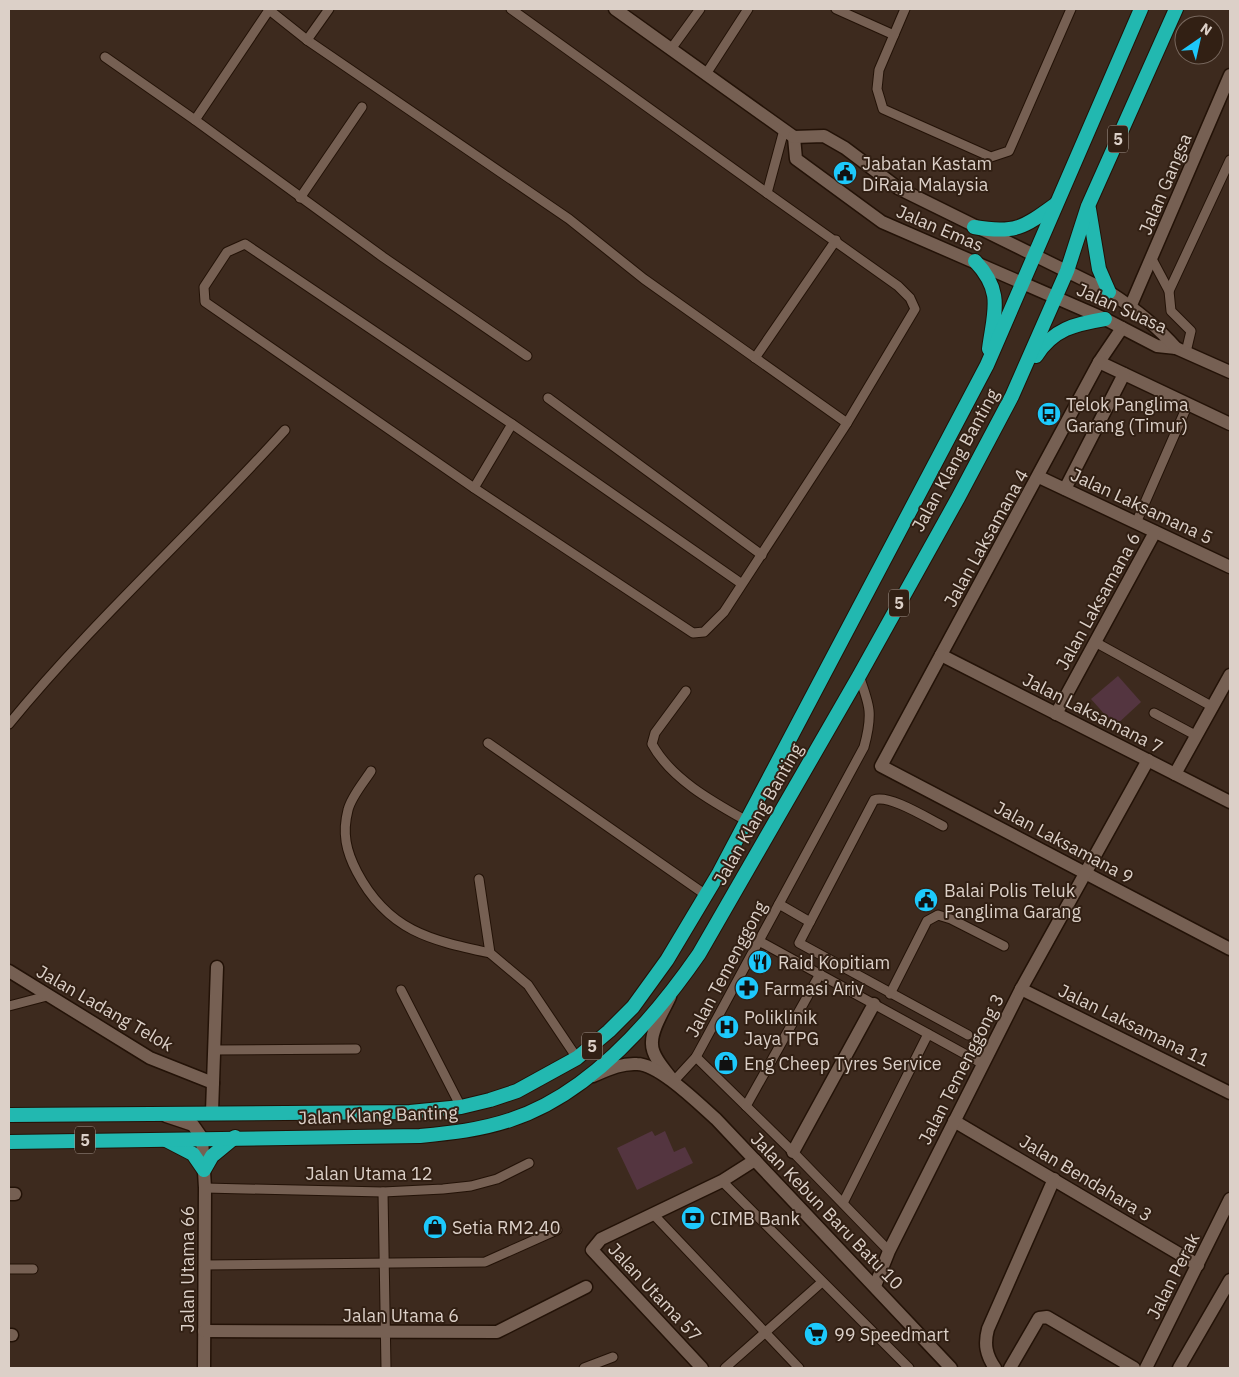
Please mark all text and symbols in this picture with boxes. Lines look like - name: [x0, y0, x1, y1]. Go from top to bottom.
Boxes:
- north arrow: [1174, 15, 1224, 65]
- text: N: [1197, 19, 1216, 40]
- road number: 5: [1108, 126, 1128, 152]
- street label: Jalan Gangsa: [1133, 129, 1197, 238]
- place label: Jabatan Kastam DiRaja Malaysia: [862, 152, 992, 196]
- public building icon: Jabatan Kastam DiRaja Malaysia: [832, 160, 858, 186]
- street label: Jalan Emas: [893, 199, 987, 257]
- street label: Jalan Suasa: [1073, 278, 1171, 338]
- street label: Jalan Klang Banting: [906, 384, 1004, 535]
- place label: Telok Panglima Garang (Timur): [1066, 393, 1189, 437]
- bus stop icon: Telok Panglima Garang (Timur): [1036, 401, 1062, 427]
- street label: Jalan Laksamana 5: [1067, 463, 1217, 549]
- street label: Jalan Laksamana 4: [939, 465, 1034, 611]
- street label: Jalan Laksamana 6: [1051, 528, 1145, 674]
- road number: 5: [889, 590, 909, 616]
- street label: Jalan Laksamana 7: [1019, 668, 1167, 758]
- street label: Jalan Klang Banting: [708, 739, 808, 889]
- street label: Jalan Laksamana 9: [990, 796, 1138, 888]
- place label: Balai Polis Teluk Panglima Garang: [944, 879, 1082, 923]
- public building icon: Balai Polis Teluk Panglima Garang: [913, 887, 939, 913]
- street label: Jalan Temenggong: [680, 896, 772, 1041]
- restaurant icon: Raid Kopitiam: [747, 949, 773, 975]
- place label: Raid Kopitiam: [778, 951, 890, 974]
- street label: Jalan Ladang Telok: [33, 960, 178, 1057]
- pharmacy icon: Farmasi Ariv: [734, 975, 760, 1001]
- place label: Farmasi Ariv: [764, 977, 864, 1000]
- street label: Jalan Laksamana 11: [1055, 978, 1213, 1072]
- street label: Jalan Temenggong 3: [913, 990, 1009, 1148]
- place label: Poliklinik Jaya TPG: [744, 1006, 819, 1050]
- hospital icon: Poliklinik Jaya TPG: [714, 1014, 740, 1040]
- road number: 5: [582, 1032, 602, 1060]
- shop icon: Eng Cheep Tyres Service: [713, 1050, 739, 1076]
- place label: Eng Cheep Tyres Service: [744, 1052, 942, 1075]
- street label: Jalan Klang Banting: [298, 1101, 459, 1129]
- road number: 5: [75, 1126, 95, 1154]
- street label: Jalan Kebun Baru Batu 10: [746, 1127, 908, 1295]
- street label: Jalan Bendahara 3: [1015, 1129, 1157, 1227]
- street label: Jalan Utama 12: [305, 1162, 433, 1185]
- street label: Jalan Utama 66: [176, 1205, 199, 1333]
- bank icon: CIMB Bank: [680, 1205, 706, 1231]
- place label: CIMB Bank: [710, 1207, 801, 1230]
- shop icon: Setia RM2.40: [422, 1214, 448, 1240]
- place label: Setia RM2.40: [452, 1216, 560, 1239]
- street label: Jalan Perak: [1141, 1229, 1205, 1323]
- street label: Jalan Utama 57: [603, 1238, 707, 1346]
- street label: Jalan Utama 6: [343, 1304, 459, 1327]
- supermarket icon: 99 Speedmart: [803, 1321, 829, 1347]
- place label: 99 Speedmart: [834, 1323, 949, 1346]

